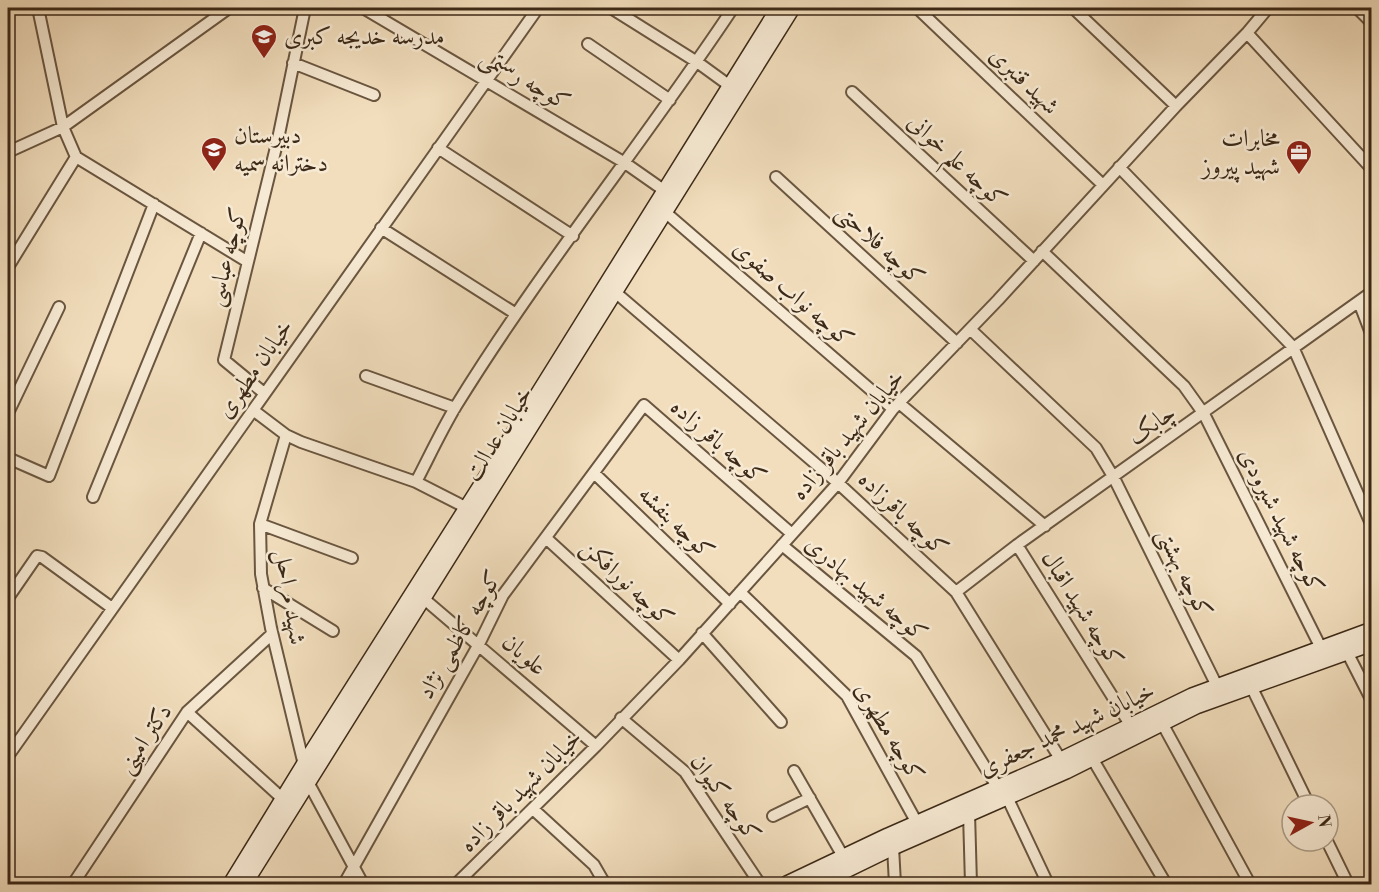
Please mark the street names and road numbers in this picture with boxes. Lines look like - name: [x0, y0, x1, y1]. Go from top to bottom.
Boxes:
- street label: شهید قنبری: [983, 40, 1065, 122]
- street label: کوچه رستمی: [474, 42, 575, 119]
- street label: کوچه علم خوانی: [895, 107, 1013, 221]
- street label: کوچه فلاحتی: [829, 197, 931, 294]
- street label: کوچه عباسی: [200, 204, 255, 310]
- street label: کوچه نواب صفوی: [726, 233, 860, 355]
- street label: خیابان مطهری: [210, 314, 300, 424]
- street label: خیابان شهید باقر زاده: [784, 363, 912, 507]
- street label: خیابان عدالت: [458, 381, 540, 487]
- street label: کوچه باقر زاده: [663, 392, 772, 493]
- street label: چابک: [1122, 398, 1182, 453]
- street label: کوچه شهید شیرودی: [1231, 443, 1331, 599]
- street label: کوچه باقرزاده: [851, 465, 954, 564]
- street label: کوچه بنفشه: [631, 479, 720, 567]
- street label: کوچه بهشتی: [1148, 523, 1219, 623]
- street label: کوچه شهید بهادری: [798, 529, 933, 650]
- street label: کوچه نورافکن: [574, 532, 680, 634]
- street label: کوچه شهید اقبال: [1033, 545, 1130, 674]
- street label: شهید مراحل: [267, 547, 312, 647]
- street label: کوچه کاظمی نژاد: [411, 565, 510, 705]
- street label: علویان: [495, 627, 553, 683]
- street label: خیابان شهید محمد جعفری: [974, 676, 1160, 784]
- street label: کوچه مطهری: [847, 677, 930, 788]
- street label: دکتر امینی: [111, 698, 180, 780]
- street label: خیابان شهید باقر زاده: [453, 723, 589, 859]
- street label: کوچه کیوان: [682, 748, 767, 848]

